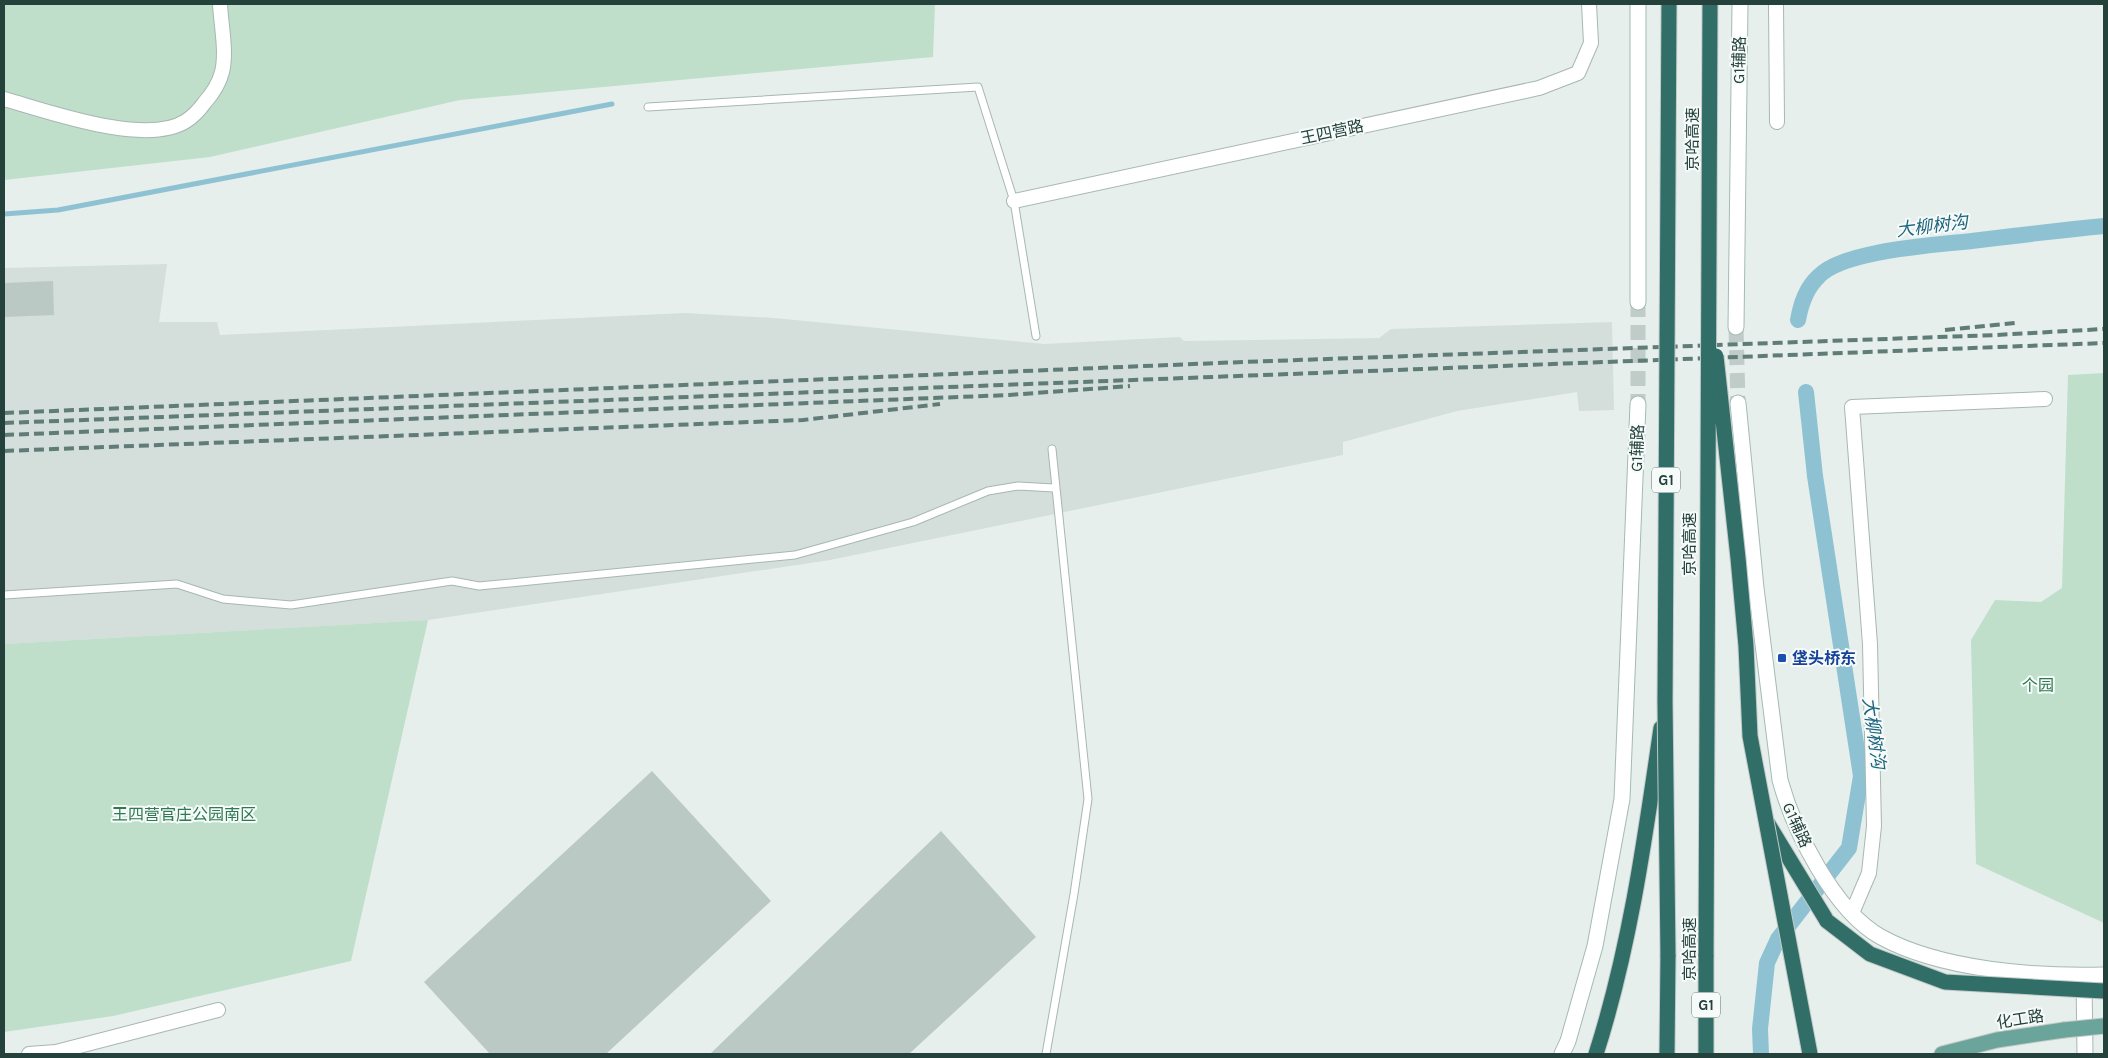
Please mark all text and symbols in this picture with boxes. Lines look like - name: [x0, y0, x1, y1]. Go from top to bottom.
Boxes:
- street label: G1辅路: [1729, 36, 1749, 84]
- street label: 京哈高速: [1683, 107, 1702, 171]
- street label: 王四营路: [1299, 116, 1365, 148]
- water label: 大柳树沟: [1895, 210, 1971, 241]
- street label: G1辅路: [1627, 424, 1647, 472]
- road number: G1: [1652, 468, 1680, 492]
- street label: 京哈高速: [1680, 512, 1699, 576]
- place label: 垡头桥东: [1792, 649, 1856, 668]
- marker: 垡头桥东: [1776, 652, 1788, 664]
- park label: 个园: [2022, 676, 2054, 695]
- water label: 大柳树沟: [1858, 696, 1890, 772]
- street label: G1辅路: [1779, 799, 1815, 851]
- park label: 王四营官庄公园南区: [112, 805, 256, 824]
- street label: 京哈高速: [1680, 917, 1699, 981]
- road number: G1: [1692, 992, 1720, 1018]
- street label: 化工路: [1995, 1006, 2045, 1032]

